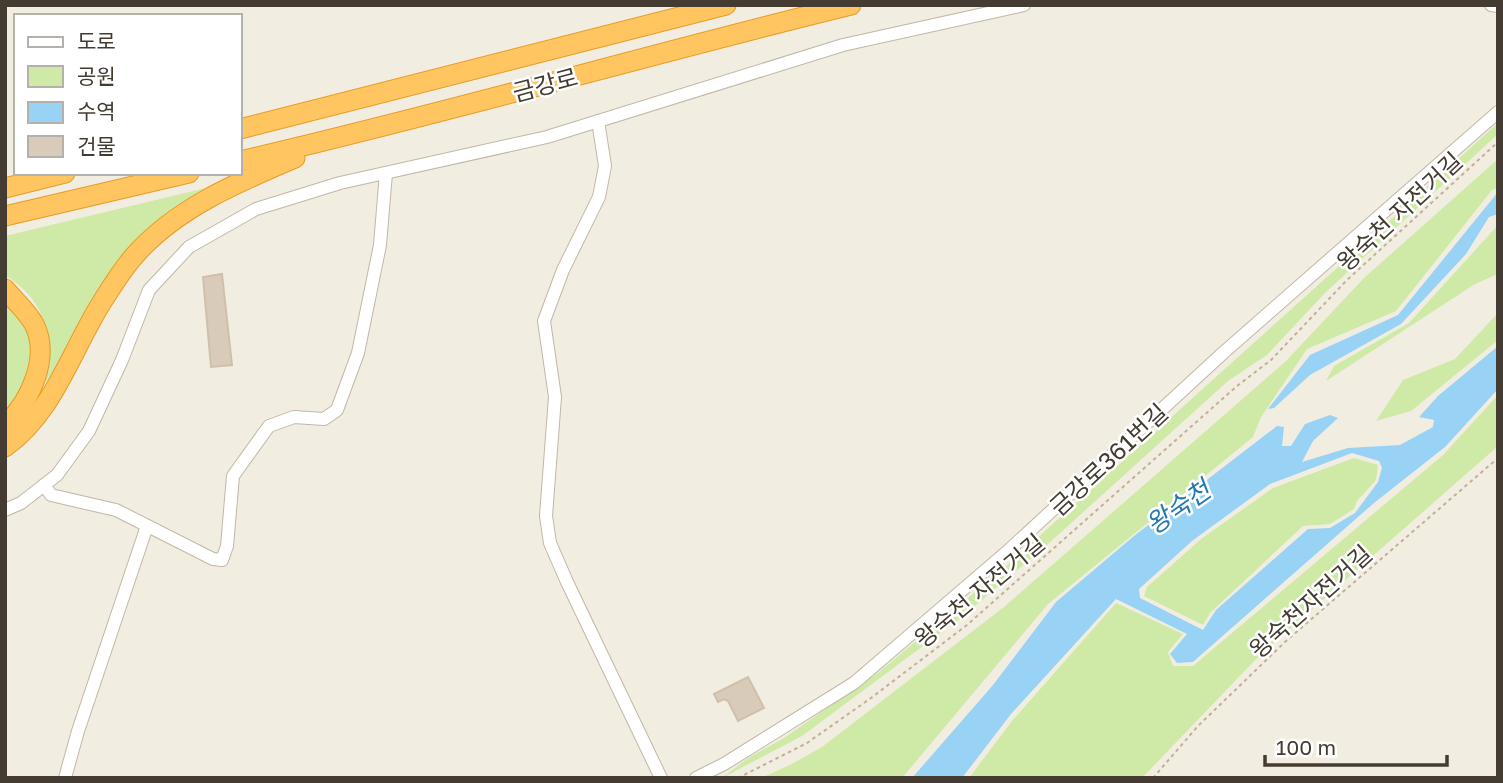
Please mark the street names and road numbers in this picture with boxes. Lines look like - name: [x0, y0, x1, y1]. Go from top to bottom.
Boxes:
- street label: 금강로: [509, 61, 581, 107]
- street label: 왕숙천 자전거길: [1330, 146, 1468, 276]
- street label: 금강로361번길: [1043, 397, 1173, 521]
- street label: 왕숙천 자전거길: [908, 527, 1050, 653]
- street label: 왕숙천자전거길: [1243, 539, 1377, 663]

